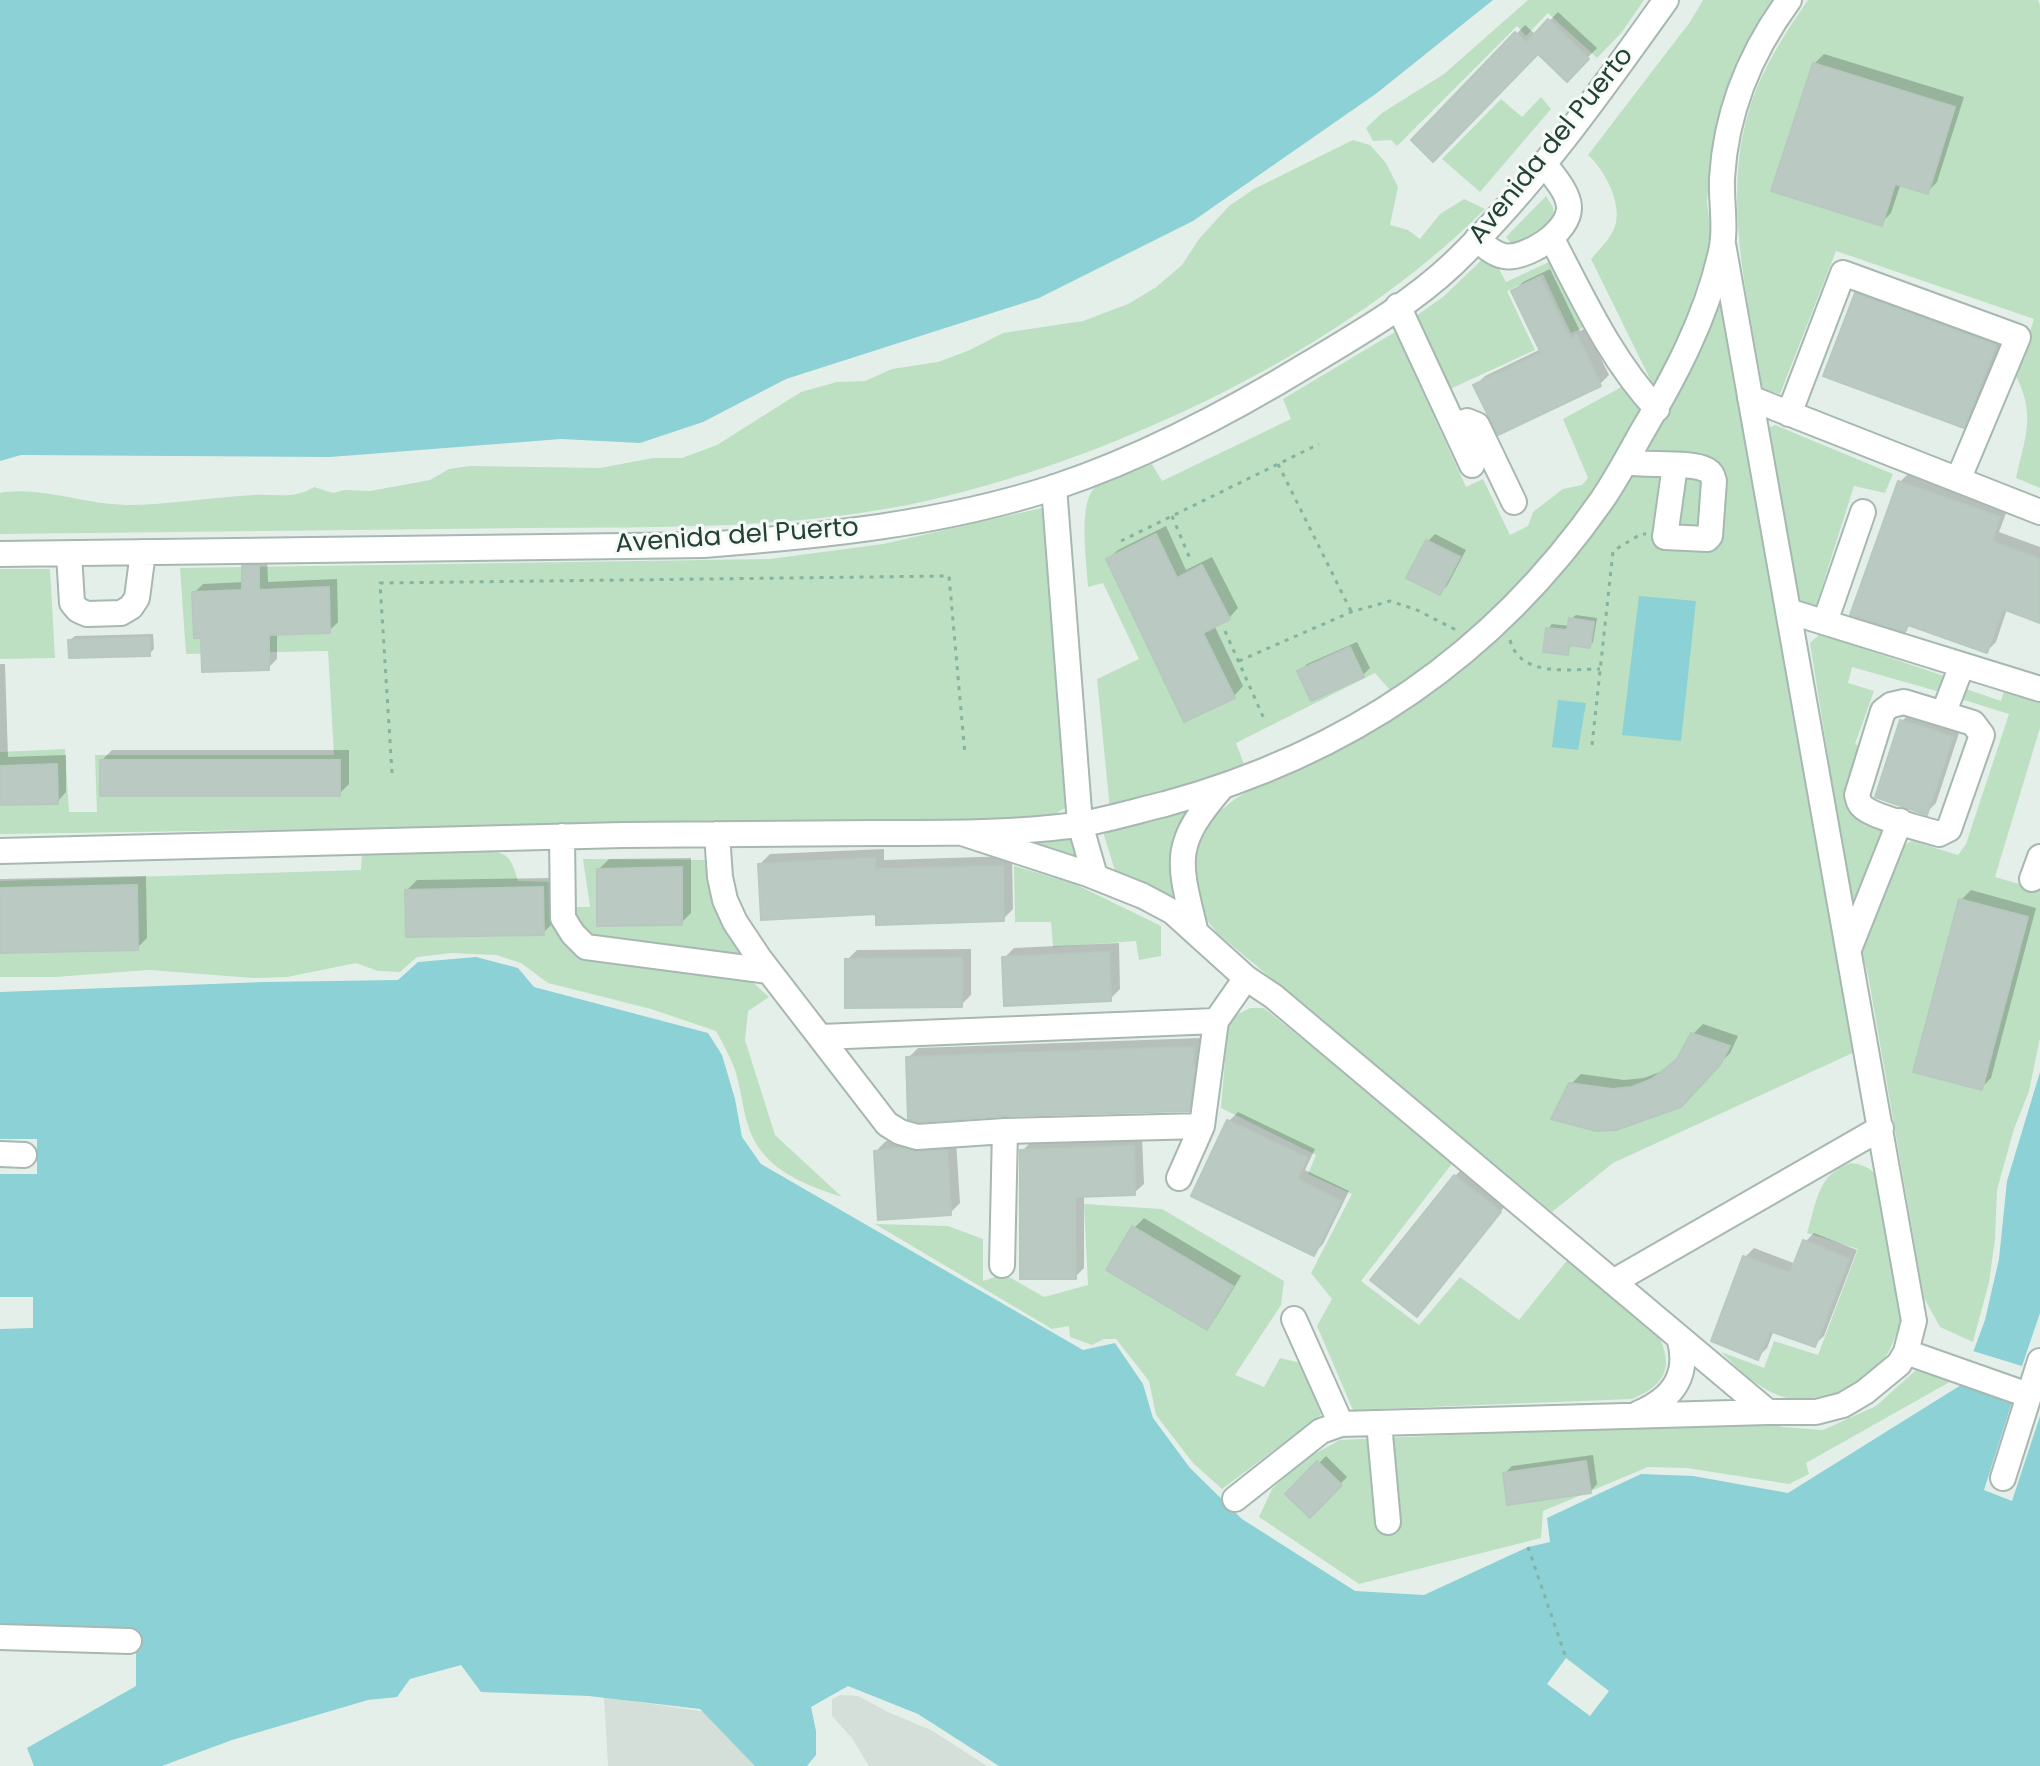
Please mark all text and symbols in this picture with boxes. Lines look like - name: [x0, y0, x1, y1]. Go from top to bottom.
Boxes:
- street label: Avenida del Puerto: [1463, 41, 1641, 251]
- street label: Avenida del Puerto: [614, 513, 860, 561]

